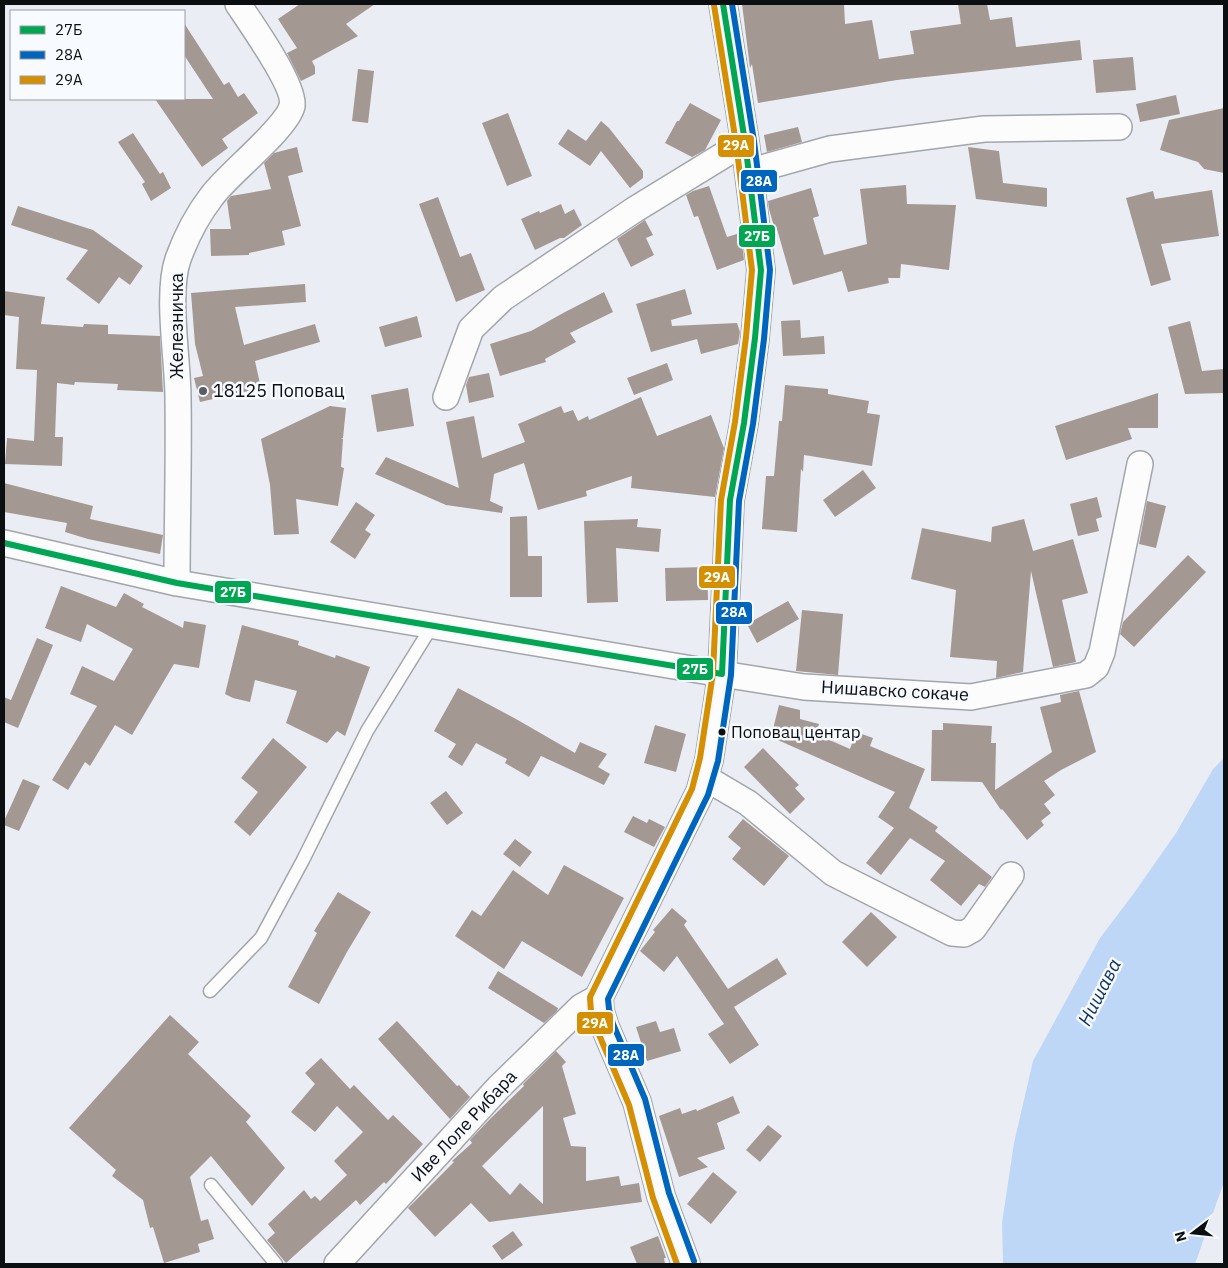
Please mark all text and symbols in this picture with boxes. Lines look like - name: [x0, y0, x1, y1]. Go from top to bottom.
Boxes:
- legend: [10, 10, 185, 100]
- text: 27Б: [55, 20, 83, 39]
- text: 28А: [55, 45, 83, 64]
- text: 29А: [55, 70, 83, 89]
- line badge: 29А: [717, 134, 755, 158]
- text: 29А: [723, 136, 750, 154]
- line badge: 28А: [740, 169, 778, 193]
- text: 28А: [746, 172, 773, 190]
- line badge: 27Б: [738, 224, 776, 248]
- text: 27Б: [744, 227, 770, 245]
- street label: Железничка: [165, 272, 188, 379]
- place label: 18125 Поповац: [213, 379, 345, 402]
- marker: 18125 Поповац: [197, 385, 209, 397]
- line badge: 29А: [698, 565, 736, 589]
- text: 29А: [704, 568, 731, 586]
- line badge: 27Б: [214, 580, 252, 604]
- text: 27Б: [220, 583, 246, 601]
- line badge: 28А: [715, 601, 753, 625]
- text: 28А: [721, 603, 748, 621]
- line badge: 27Б: [676, 657, 714, 681]
- text: 27Б: [682, 660, 708, 678]
- street label: Нишавско сокаче: [820, 675, 970, 706]
- place label: Поповац центар: [731, 721, 861, 743]
- marker: Поповац центар: [717, 727, 727, 737]
- water label: Нишава: [1072, 955, 1126, 1029]
- line badge: 29А: [576, 1011, 614, 1035]
- text: 29А: [582, 1014, 609, 1032]
- line badge: 28А: [607, 1043, 645, 1067]
- text: 28А: [613, 1046, 640, 1064]
- street label: Иве Лоле Рибара: [406, 1065, 522, 1186]
- north arrow: [1168, 1208, 1218, 1258]
- text: N: [1170, 1229, 1191, 1244]

